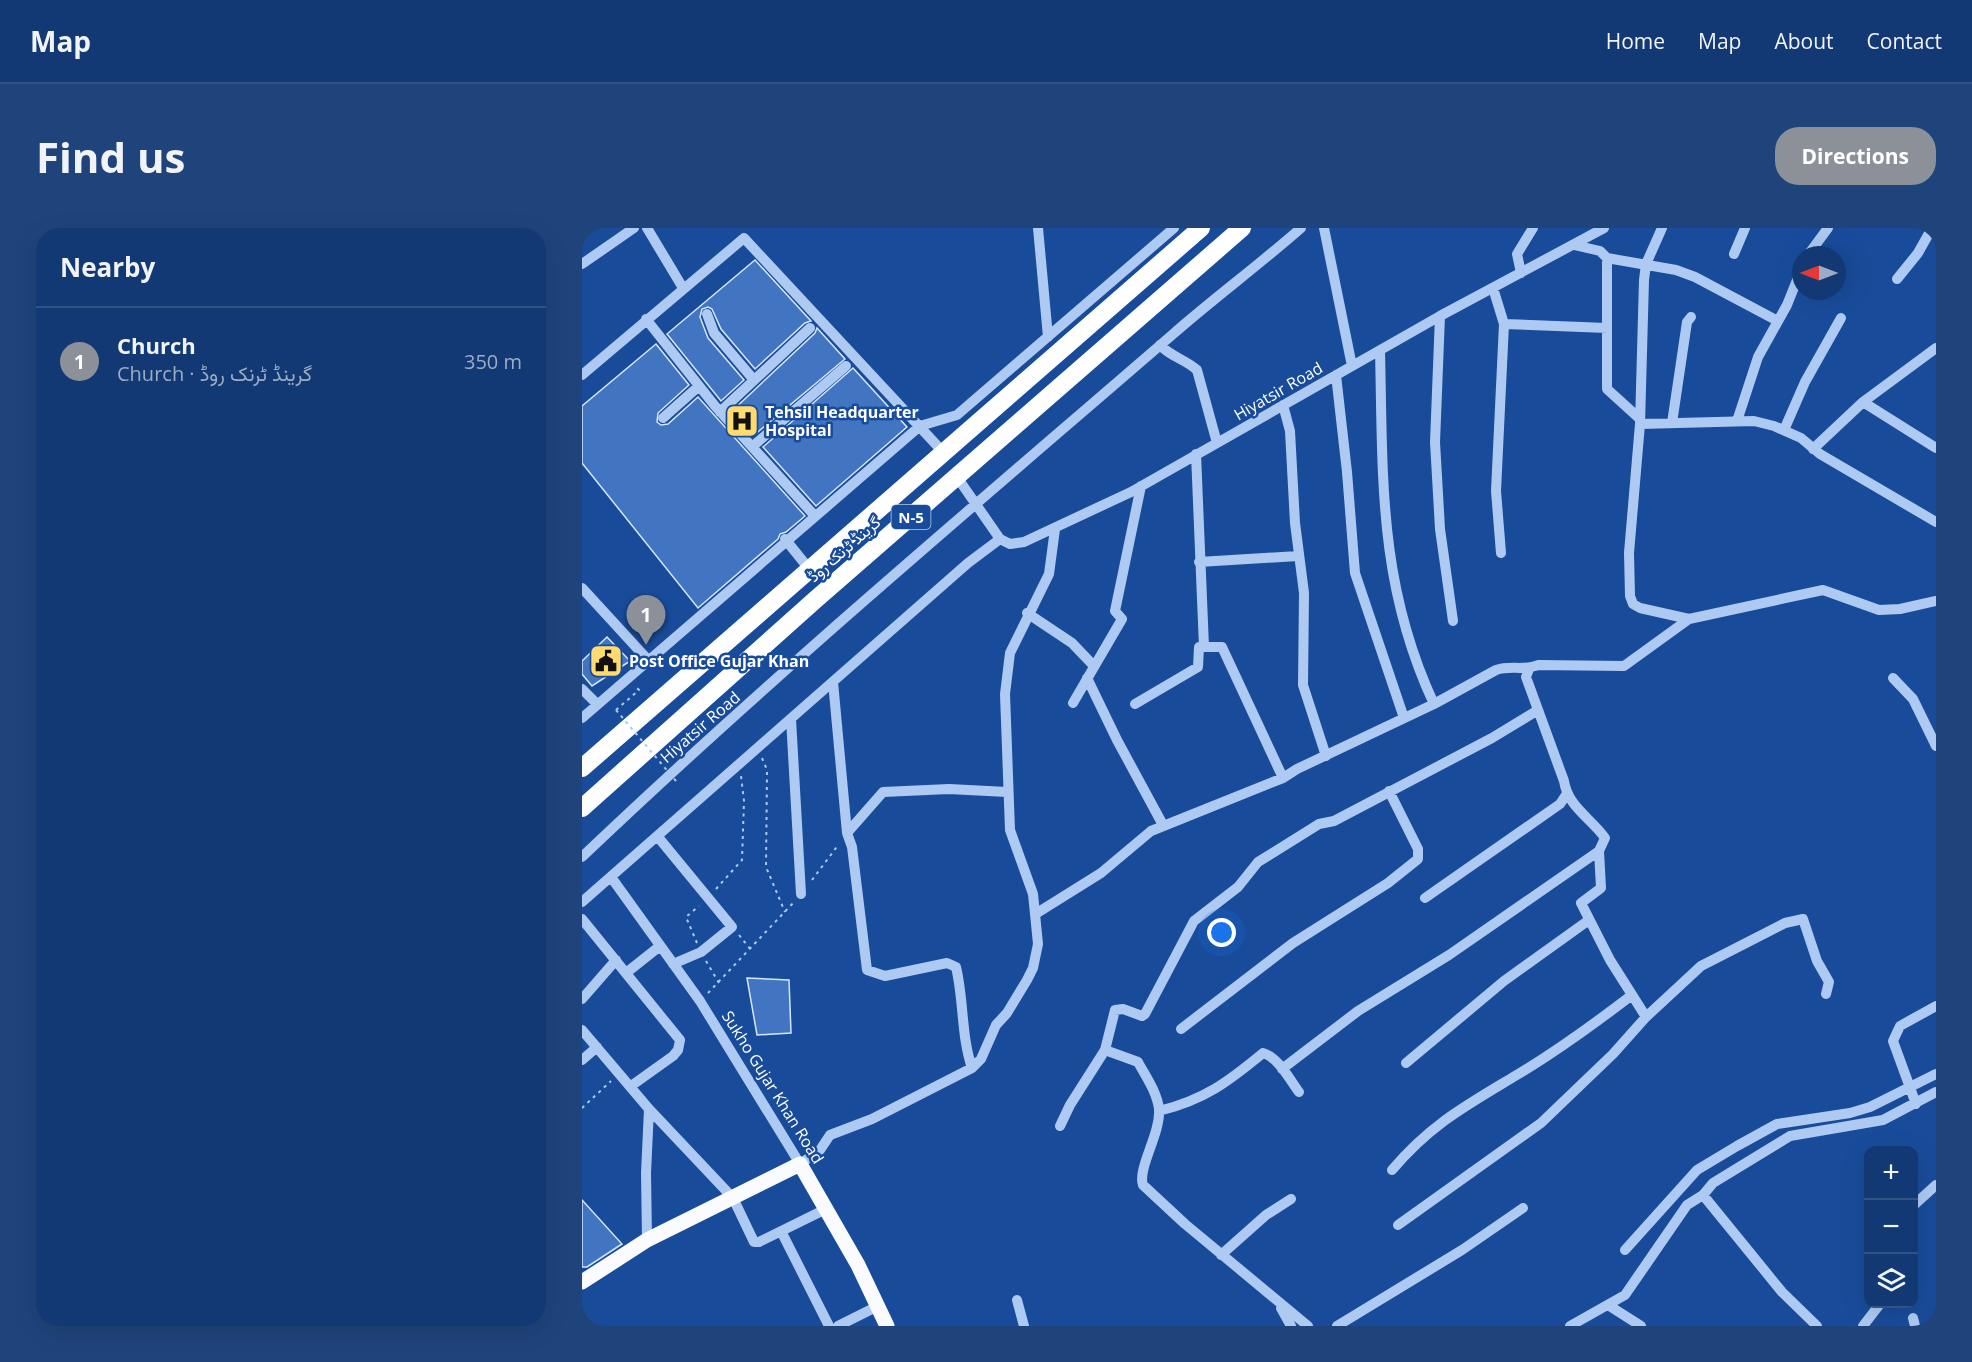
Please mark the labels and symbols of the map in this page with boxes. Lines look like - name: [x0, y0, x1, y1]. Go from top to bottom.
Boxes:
- north arrow: [1792, 246, 1846, 300]
- street label: Hiyatsir Road: [1230, 357, 1326, 425]
- place label: Tehsil Headquarter Hospital: [765, 401, 919, 441]
- hospital icon: Tehsil Headquarter Hospital: [724, 403, 760, 439]
- road number: N-5: [892, 505, 930, 529]
- street label: گرینڈ ٹرنک روڈ: [803, 511, 885, 587]
- pin: 1: [626, 596, 666, 645]
- public building icon: Post Office Gujar Khan: [588, 643, 624, 679]
- place label: Post Office Gujar Khan: [629, 650, 809, 672]
- street label: Hiyatsir Road: [655, 686, 745, 768]
- your location: [1207, 918, 1236, 947]
- street label: Sukho Gujar Khan Road: [717, 1006, 829, 1168]

